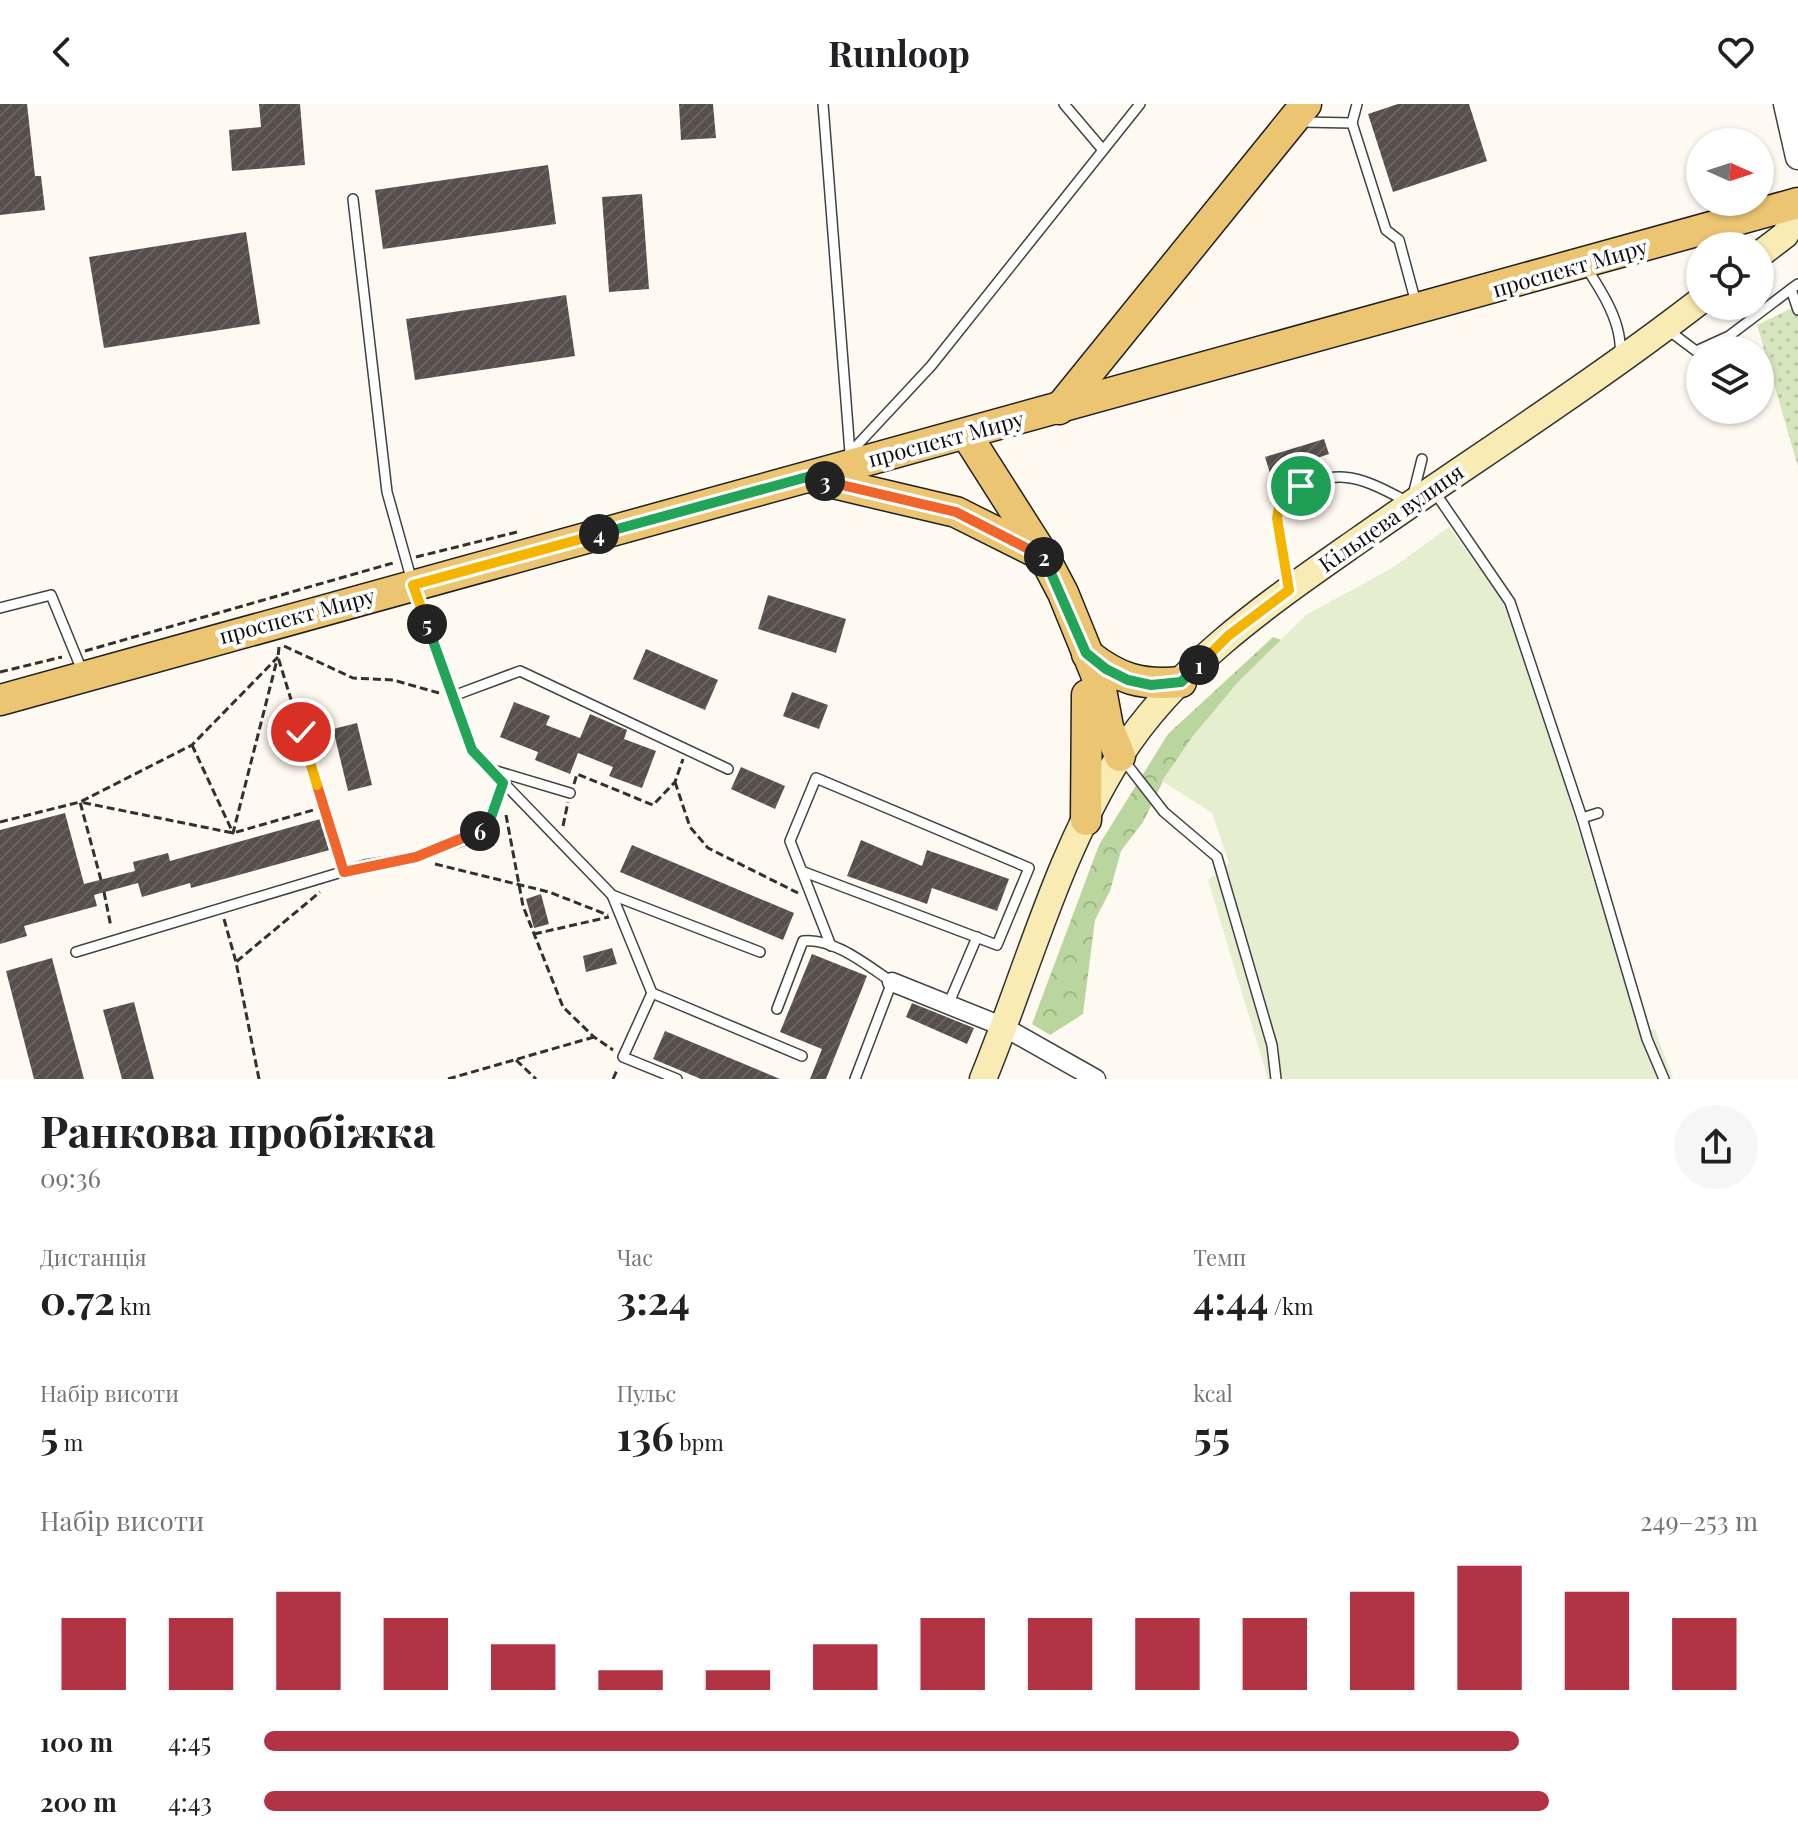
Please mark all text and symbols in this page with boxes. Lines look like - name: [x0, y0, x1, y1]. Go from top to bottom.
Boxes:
- text: Runloop: [828, 28, 970, 76]
- icon: back: [40, 30, 84, 74]
- icon: heart: [1714, 30, 1758, 74]
- north arrow: [1686, 128, 1774, 216]
- map controls: [1686, 128, 1774, 424]
- street label: проспект Миру: [1489, 231, 1651, 304]
- button: locate: [1686, 232, 1774, 320]
- button: layers: [1686, 336, 1774, 424]
- street label: проспект Миру: [864, 403, 1027, 473]
- pin: [1267, 452, 1335, 520]
- street label: Кільцева вулиця: [1312, 456, 1469, 578]
- pin: 3: [805, 461, 845, 501]
- icon: arrive: [1279, 464, 1323, 508]
- text: 3: [820, 466, 830, 496]
- pin: 4: [579, 514, 619, 554]
- text: 4: [593, 519, 605, 549]
- pin: 2: [1024, 537, 1064, 577]
- text: 2: [1038, 542, 1050, 572]
- street label: проспект Миру: [215, 580, 378, 650]
- pin: 5: [407, 604, 447, 644]
- text: 5: [422, 609, 432, 639]
- pin: 1: [1179, 645, 1219, 685]
- text: 1: [1195, 650, 1203, 680]
- pin: [267, 698, 335, 766]
- icon: check: [279, 710, 323, 754]
- pin: 6: [460, 811, 500, 851]
- text: 6: [474, 816, 486, 846]
- text: Ранкова пробіжка: [40, 1100, 435, 1159]
- button: share: [1674, 1105, 1758, 1189]
- text: 09:36: [40, 1160, 101, 1195]
- text: Дистанція: [40, 1242, 147, 1272]
- text: Час: [617, 1242, 653, 1272]
- text: Темп: [1193, 1242, 1246, 1272]
- text: 0.72: [40, 1272, 115, 1325]
- text: 3:24: [617, 1272, 690, 1325]
- text: 4:44: [1193, 1272, 1268, 1325]
- text: km: [115, 1291, 151, 1321]
- text: /km: [1268, 1291, 1314, 1321]
- text: Набір висоти: [40, 1378, 179, 1408]
- text: Пульс: [617, 1378, 676, 1408]
- text: kcal: [1193, 1378, 1233, 1408]
- text: 5: [40, 1408, 58, 1461]
- text: 136: [617, 1408, 674, 1461]
- text: 55: [1193, 1408, 1230, 1461]
- text: m: [58, 1427, 83, 1457]
- text: bpm: [674, 1427, 724, 1457]
- text: Набір висоти: [40, 1503, 204, 1538]
- text: 249–253 m: [1640, 1503, 1758, 1538]
- text: 100 m: [40, 1724, 113, 1759]
- text: 4:45: [168, 1724, 211, 1759]
- text: 200 m: [40, 1784, 117, 1819]
- text: 4:43: [168, 1784, 212, 1819]

